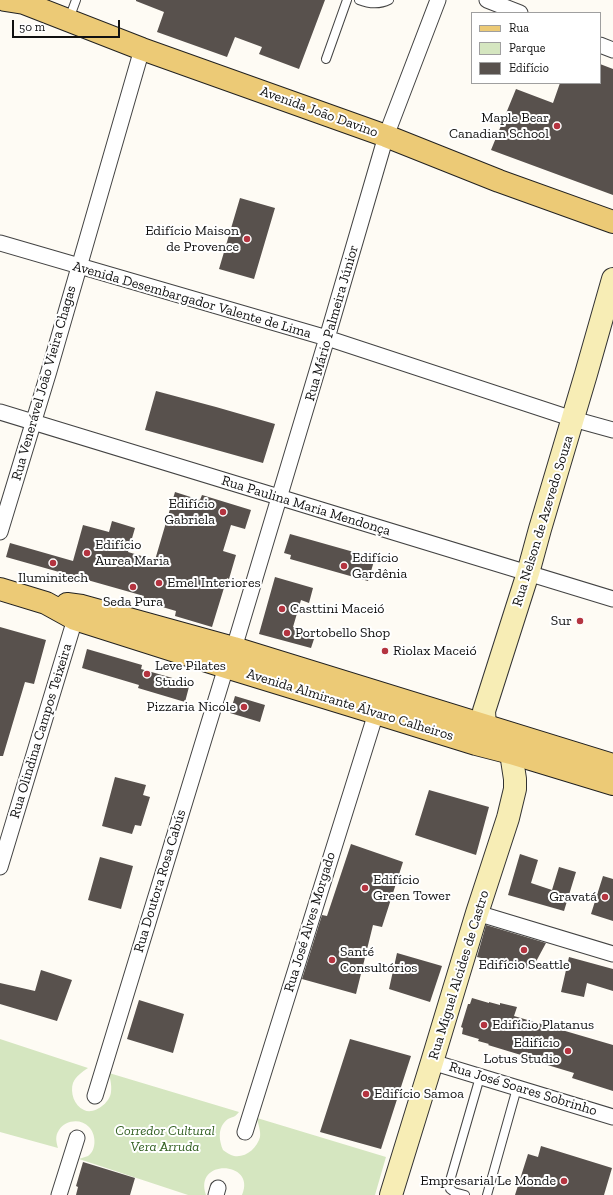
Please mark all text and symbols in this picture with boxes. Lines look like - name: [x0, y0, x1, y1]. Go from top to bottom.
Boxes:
- scale bar: [14, 12, 122, 38]
- legend: [471, 12, 601, 84]
- text: 50 m: [19, 20, 45, 34]
- text: Rua: [509, 21, 529, 35]
- text: Parque: [509, 41, 545, 55]
- text: Edifício: [509, 61, 549, 75]
- street label: Avenida João Davino: [258, 83, 380, 141]
- place label: Maple Bear Canadian School: [449, 110, 549, 142]
- marker: Maple Bear Canadian School: [552, 121, 562, 131]
- place label: Edifício Maison de Provence: [145, 223, 239, 256]
- marker: Edifício Maison de Provence: [242, 234, 252, 244]
- street label: Rua Mário Palmeira Júnior: [302, 243, 362, 403]
- street label: Avenida Desembargador Valente de Lima: [71, 258, 313, 342]
- street label: Rua Venerável João Vieira Chagas: [8, 284, 80, 482]
- street label: Rua Nelson de Azevedo Souza: [509, 433, 577, 609]
- street label: Rua Paulina Maria Mendonça: [219, 472, 393, 540]
- place label: Edifício Gabriela: [164, 496, 215, 528]
- marker: Edifício Gabriela: [218, 507, 228, 517]
- place label: Edifício Aurea Maria: [95, 537, 170, 570]
- marker: Edifício Aurea Maria: [82, 548, 92, 558]
- place label: Edifício Gardênia: [352, 550, 407, 582]
- marker: Iluminitech: [48, 558, 58, 568]
- marker: Edifício Gardênia: [339, 561, 349, 571]
- place label: Iluminitech: [18, 570, 88, 586]
- place label: Emel Interiores: [167, 575, 261, 591]
- marker: Emel Interiores: [154, 578, 164, 588]
- marker: Seda Pura: [128, 582, 138, 592]
- place label: Seda Pura: [103, 594, 163, 610]
- place label: Casttini Maceió: [290, 601, 384, 617]
- marker: Casttini Maceió: [277, 604, 287, 614]
- place label: Sur: [551, 613, 572, 629]
- marker: Sur: [575, 616, 585, 626]
- place label: Portobello Shop: [295, 625, 390, 641]
- marker: Portobello Shop: [282, 628, 292, 638]
- street label: Rua Olindina Campos Teixeira: [6, 641, 76, 821]
- place label: Riolax Maceió: [393, 643, 477, 659]
- marker: Riolax Maceió: [380, 646, 390, 656]
- place label: Leve Pilates Studio: [155, 658, 226, 690]
- street label: Avenida Almirante Álvaro Calheiros: [244, 665, 456, 745]
- marker: Leve Pilates Studio: [142, 669, 152, 679]
- place label: Pizzaria Nicole: [147, 699, 236, 715]
- marker: Pizzaria Nicole: [239, 702, 249, 712]
- street label: Rua Doutora Rosa Cabús: [130, 808, 190, 954]
- street label: Rua José Alves Morgado: [281, 850, 339, 994]
- place label: Edifício Green Tower: [373, 872, 451, 904]
- marker: Edifício Green Tower: [360, 883, 370, 893]
- street label: Rua Miguel Alcides de Castro: [425, 888, 493, 1062]
- place label: Gravatá: [549, 889, 597, 905]
- marker: Gravatá: [600, 892, 610, 902]
- place label: Santé Consultórios: [340, 944, 417, 976]
- marker: Edifício Seattle: [519, 945, 529, 955]
- marker: Santé Consultórios: [327, 955, 337, 965]
- place label: Edifício Seattle: [478, 957, 570, 973]
- place label: Edifício Platanus: [492, 1017, 594, 1033]
- marker: Edifício Platanus: [479, 1020, 489, 1030]
- place label: Edifício Lotus Studio: [484, 1035, 560, 1068]
- marker: Edifício Lotus Studio: [563, 1046, 573, 1056]
- street label: Rua José Soares Sobrinho: [447, 1059, 599, 1119]
- place label: Edifício Samoa: [374, 1086, 464, 1102]
- marker: Edifício Samoa: [361, 1089, 371, 1099]
- park label: Corredor Cultural Vera Arruda: [115, 1123, 215, 1156]
- place label: Empresarial Le Monde: [420, 1173, 556, 1189]
- marker: Empresarial Le Monde: [559, 1176, 569, 1186]

